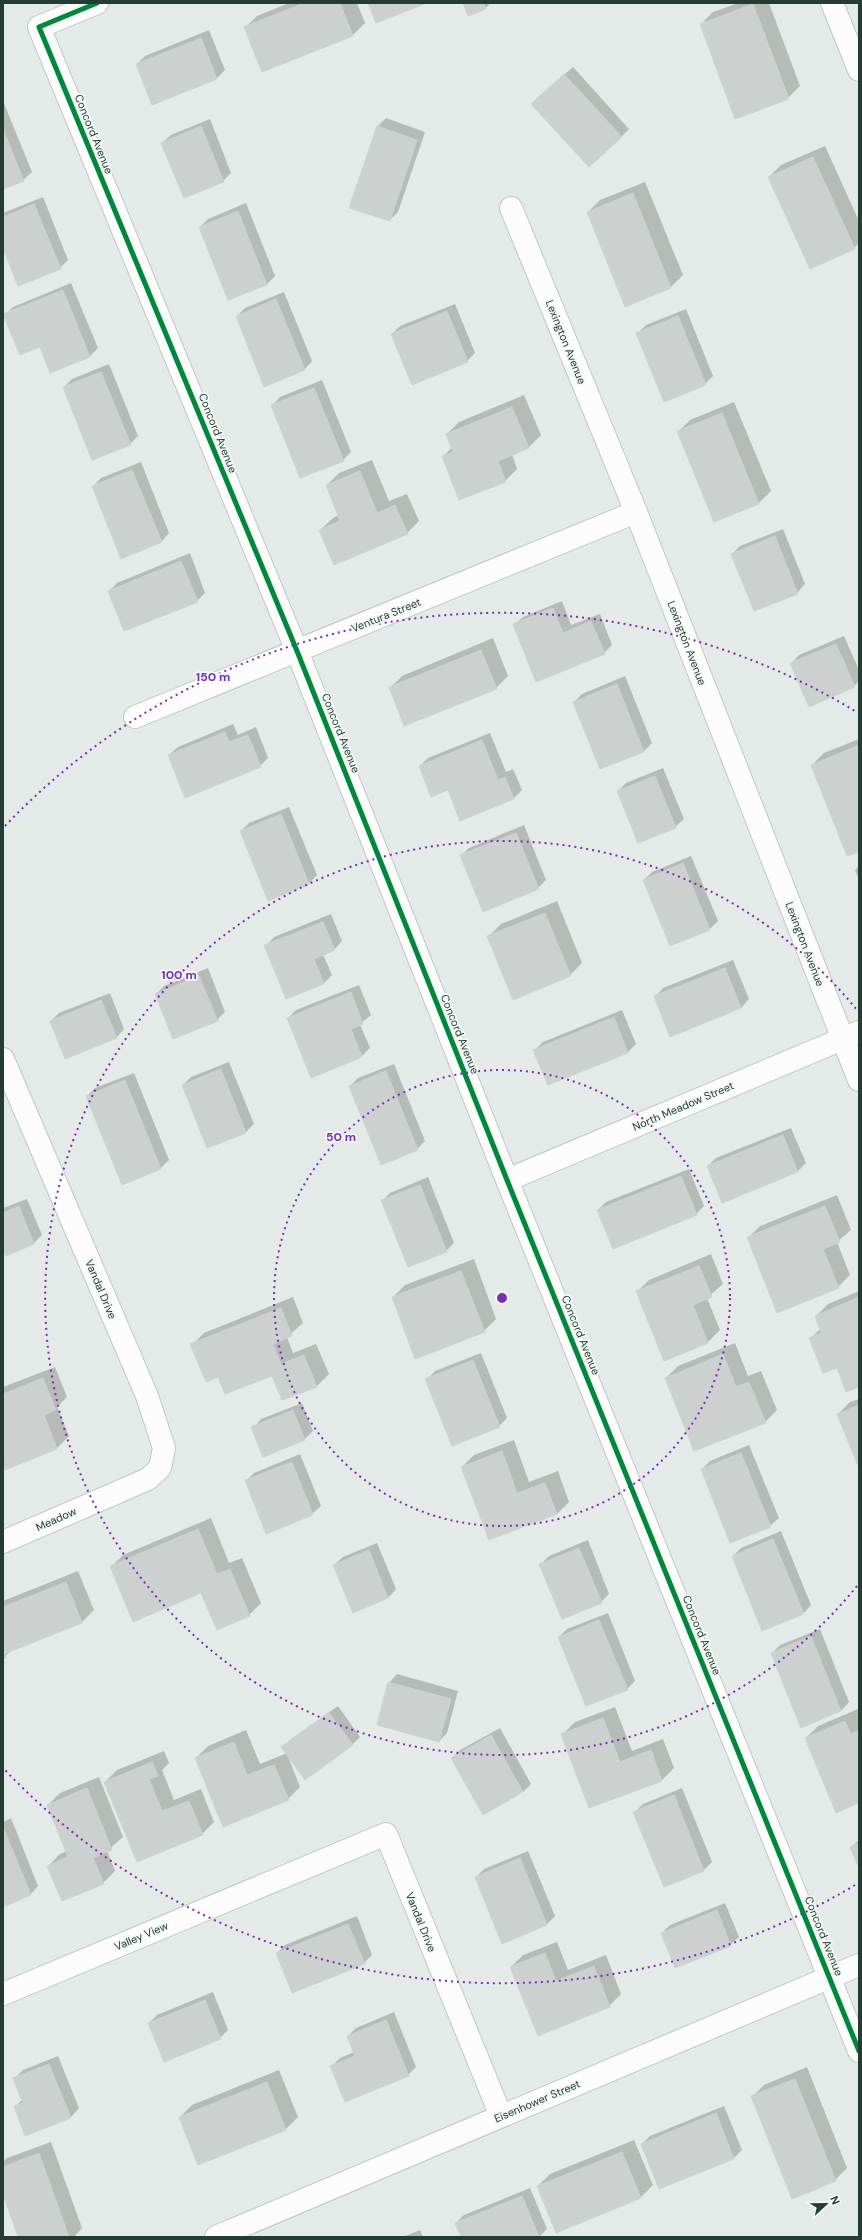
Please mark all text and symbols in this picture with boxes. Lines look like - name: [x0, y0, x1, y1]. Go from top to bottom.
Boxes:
- street label: Concord Avenue: [72, 92, 116, 176]
- street label: Lexington Avenue: [543, 298, 589, 386]
- street label: Concord Avenue: [196, 391, 240, 475]
- street label: Ventura Street: [349, 595, 423, 635]
- street label: Lexington Avenue: [664, 599, 710, 687]
- text: 150 m: [196, 669, 230, 685]
- street label: Concord Avenue: [319, 691, 363, 775]
- street label: Lexington Avenue: [782, 900, 828, 988]
- text: 100 m: [161, 967, 197, 983]
- street label: Concord Avenue: [438, 992, 482, 1076]
- street label: North Meadow Street: [630, 1078, 736, 1134]
- text: 50 m: [326, 1129, 356, 1145]
- street label: Vandal Drive: [82, 1257, 120, 1321]
- centre of rings: [495, 1291, 509, 1305]
- street label: Concord Avenue: [559, 1293, 603, 1377]
- street label: Meadow: [33, 1504, 79, 1534]
- street label: Concord Avenue: [680, 1593, 724, 1677]
- street label: Vandal Drive: [403, 1890, 439, 1954]
- street label: Concord Avenue: [802, 1894, 846, 1978]
- street label: Valley View: [112, 1918, 171, 1954]
- street label: Eisenhower Street: [492, 2077, 582, 2125]
- north arrow: [806, 2184, 846, 2224]
- text: N: [827, 2194, 843, 2207]

